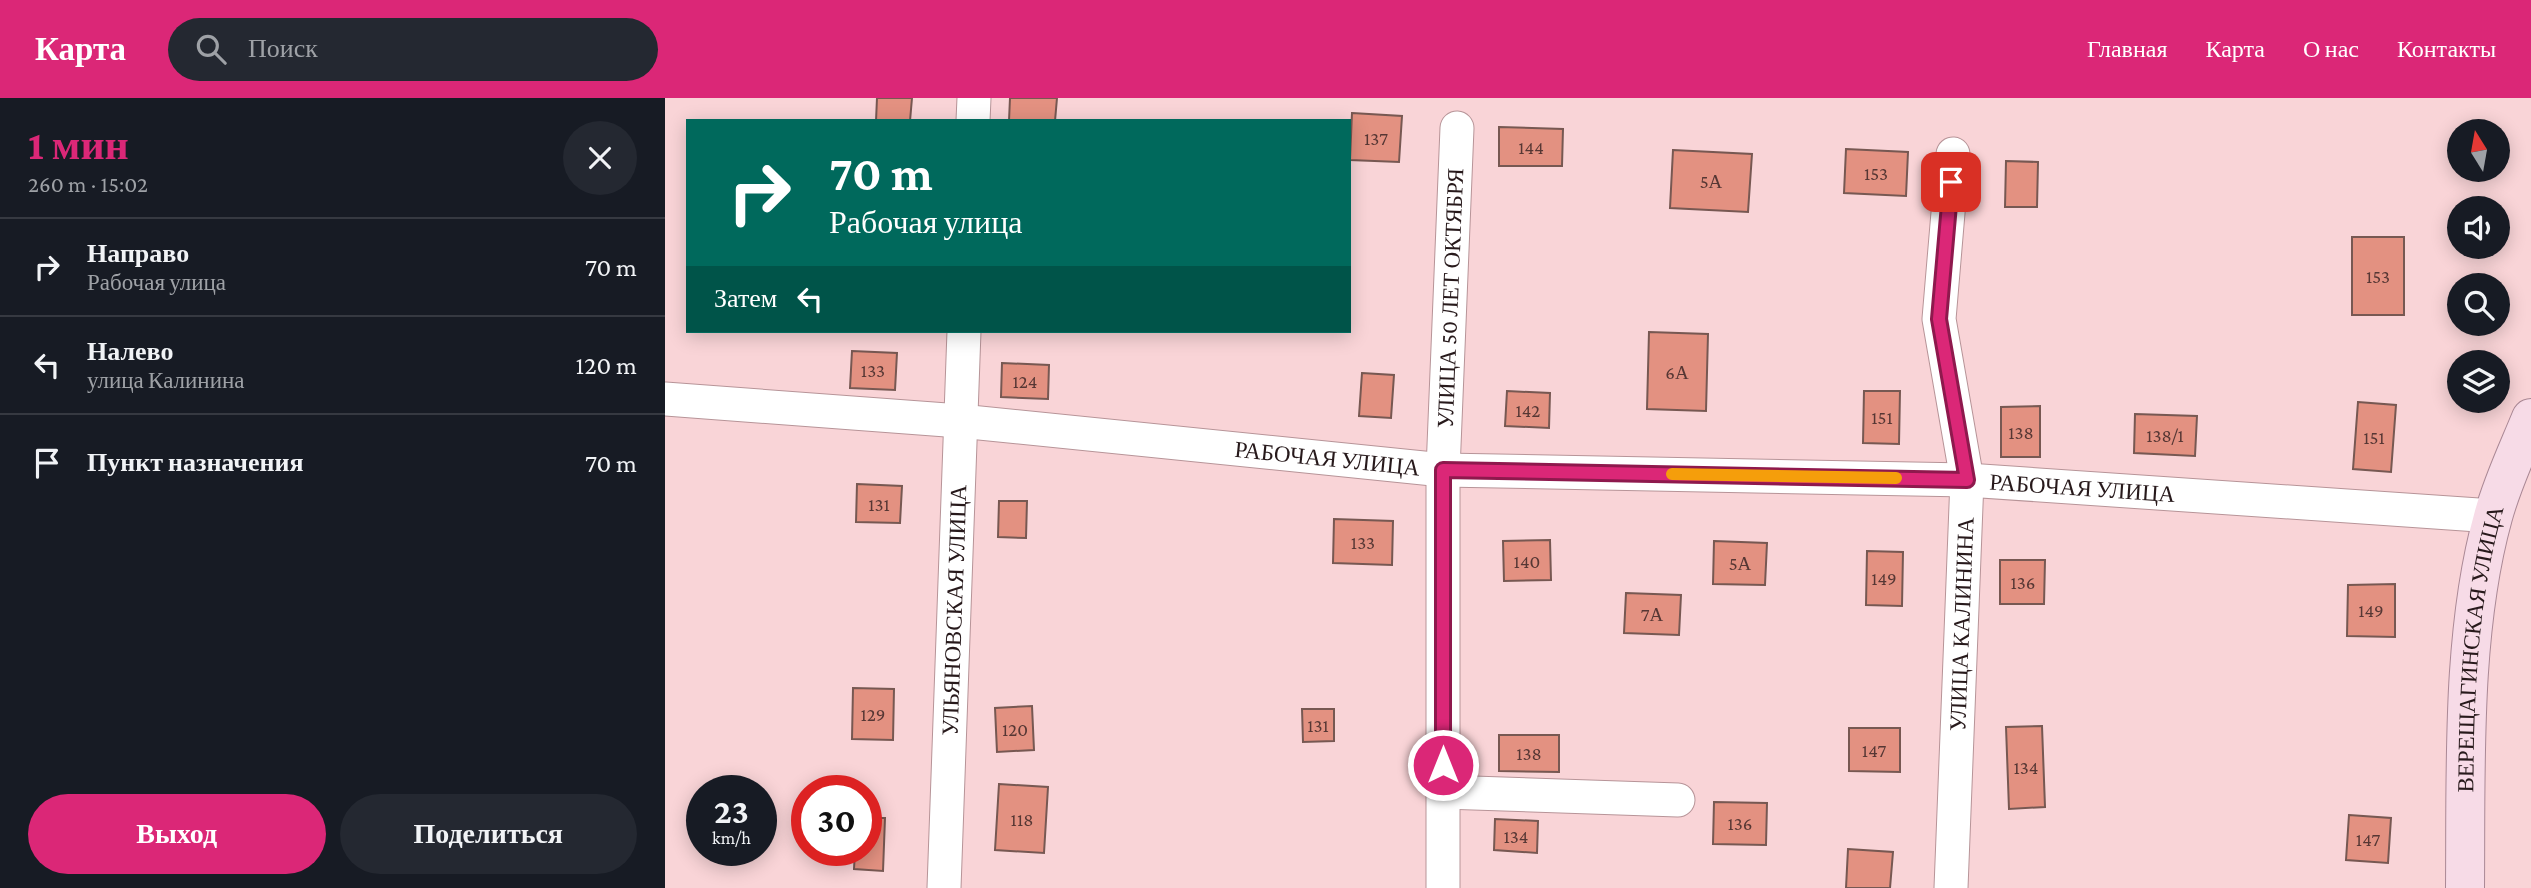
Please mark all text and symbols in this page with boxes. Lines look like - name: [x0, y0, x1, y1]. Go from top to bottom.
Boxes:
- search box: [168, 18, 658, 81]
- text: Карта: [35, 30, 126, 67]
- icon: search: [192, 30, 230, 68]
- text: Поиск: [248, 34, 318, 63]
- text: Главная: [2087, 35, 2168, 62]
- text: Карта: [2206, 35, 2265, 62]
- text: О нас: [2303, 35, 2359, 62]
- text: Контакты: [2397, 35, 2496, 62]
- north arrow: [2447, 119, 2509, 182]
- map controls: [2447, 119, 2510, 413]
- text: 1 мин: [28, 121, 129, 168]
- button: close: [563, 121, 637, 195]
- house number: 137: [1364, 128, 1388, 149]
- house number: 144: [1518, 137, 1544, 158]
- text: 70 m: [829, 146, 933, 201]
- icon: right: [714, 147, 805, 238]
- pin: [1921, 152, 1981, 212]
- house number: 153: [1864, 163, 1888, 184]
- icon: arrive: [1932, 163, 1970, 201]
- street label: УЛИЦА 50 ЛЕТ ОКТЯБРЯ: [1432, 168, 1468, 429]
- text: 260 m · 15:02: [28, 171, 148, 197]
- house number: 5А: [1700, 171, 1723, 192]
- button: sound: [2447, 196, 2510, 259]
- text: Рабочая улица: [829, 204, 1022, 240]
- text: Направо: [87, 239, 189, 268]
- icon: right: [28, 248, 66, 286]
- text: 70 m: [585, 253, 637, 282]
- house number: 153: [2366, 266, 2390, 287]
- text: Рабочая улица: [87, 269, 226, 295]
- button: search: [2447, 273, 2510, 336]
- icon: left: [791, 280, 829, 318]
- text: Затем: [714, 284, 777, 313]
- text: Налево: [87, 337, 173, 366]
- icon: left: [28, 346, 66, 384]
- button: layers: [2447, 350, 2510, 413]
- text: 120 m: [576, 351, 637, 380]
- house number: 133: [861, 360, 885, 381]
- house number: 6А: [1665, 362, 1689, 383]
- text: улица Калинина: [87, 367, 244, 393]
- house number: 124: [1012, 371, 1038, 392]
- house number: 142: [1516, 400, 1540, 421]
- house number: 151: [1871, 407, 1893, 428]
- house number: 138: [2008, 422, 2034, 443]
- house number: 138/1: [2146, 425, 2184, 446]
- house number: 151: [2363, 427, 2385, 448]
- street label: РАБОЧАЯ УЛИЦА: [1233, 436, 1422, 481]
- icon: arrive: [28, 444, 66, 482]
- text: Пункт назначения: [87, 448, 304, 477]
- text: 70 m: [585, 449, 637, 478]
- street label: РАБОЧАЯ УЛИЦА: [1989, 469, 2176, 507]
- street label: УЛЬЯНОВСКАЯ УЛИЦА: [936, 484, 971, 736]
- house number: 131: [868, 494, 890, 515]
- street label: ВЕРЕЩАГИНСКАЯ УЛИЦА: [2452, 502, 2509, 793]
- street label: УЛИЦА КАЛИНИНА: [1944, 516, 1979, 732]
- house number: 133: [1351, 532, 1375, 553]
- house number: 140: [1514, 551, 1540, 572]
- house number: 5А: [1729, 553, 1752, 574]
- house number: 149: [1871, 568, 1897, 589]
- house number: 136: [2011, 572, 2035, 593]
- house number: 149: [2358, 600, 2384, 621]
- house number: 7А: [1641, 604, 1664, 625]
- house number: 129: [860, 704, 886, 725]
- house number: 131: [1307, 715, 1329, 736]
- house number: 120: [1002, 719, 1028, 740]
- position arrow: [1406, 728, 1480, 802]
- house number: 147: [1862, 740, 1886, 761]
- house number: 138: [1516, 743, 1542, 764]
- house number: 134: [2013, 757, 2039, 778]
- speed limit sign: 30: [791, 775, 882, 866]
- text: 23: [714, 792, 749, 831]
- button: Выход: [28, 794, 326, 874]
- button: Поделиться: [340, 794, 637, 874]
- house number: 118: [1011, 809, 1033, 830]
- house number: 136: [1728, 813, 1752, 834]
- house number: 134: [1503, 826, 1529, 847]
- text: km/h: [712, 828, 751, 848]
- house number: 147: [2356, 829, 2380, 850]

